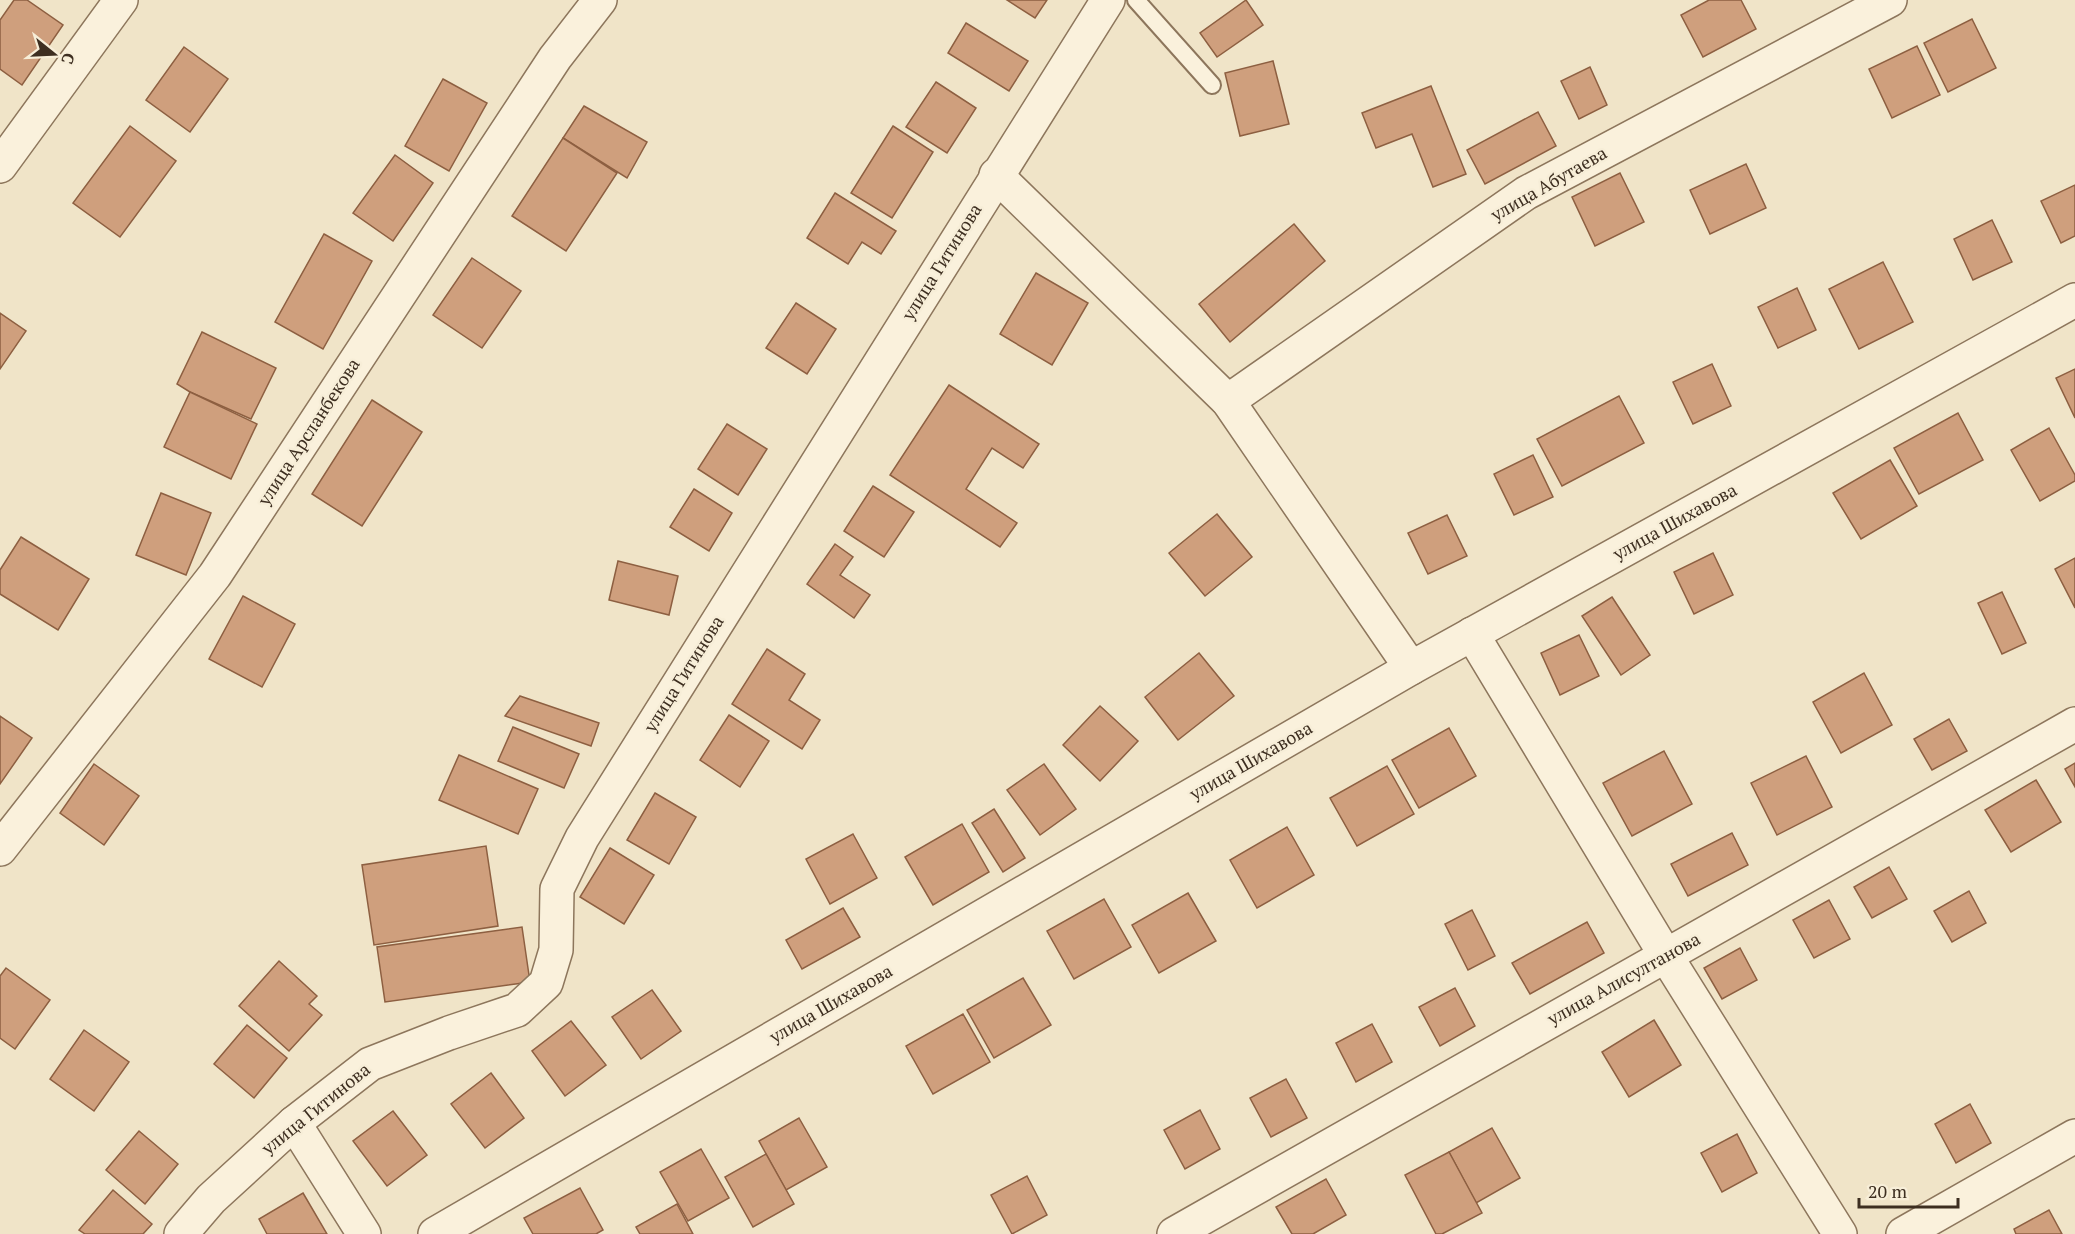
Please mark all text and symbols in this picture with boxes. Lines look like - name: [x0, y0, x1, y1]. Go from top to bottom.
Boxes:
- north arrow: [24, 24, 84, 84]
- text: С: [56, 50, 80, 67]
- street label: улица Абутаева: [1485, 140, 1611, 227]
- street label: улица Гитинова: [895, 199, 987, 325]
- street label: улица Арсланбекова: [251, 353, 365, 510]
- street label: улица Шихавова: [1607, 477, 1741, 566]
- street label: улица Гитинова: [637, 611, 729, 737]
- street label: улица Шихавова: [1184, 715, 1316, 806]
- street label: улица Алисултанова: [1542, 926, 1704, 1031]
- street label: улица Шихавова: [764, 958, 896, 1049]
- street label: улица Гитинова: [255, 1057, 375, 1160]
- scale bar: [1859, 1171, 1958, 1209]
- text: 20 m: [1868, 1179, 1908, 1203]

